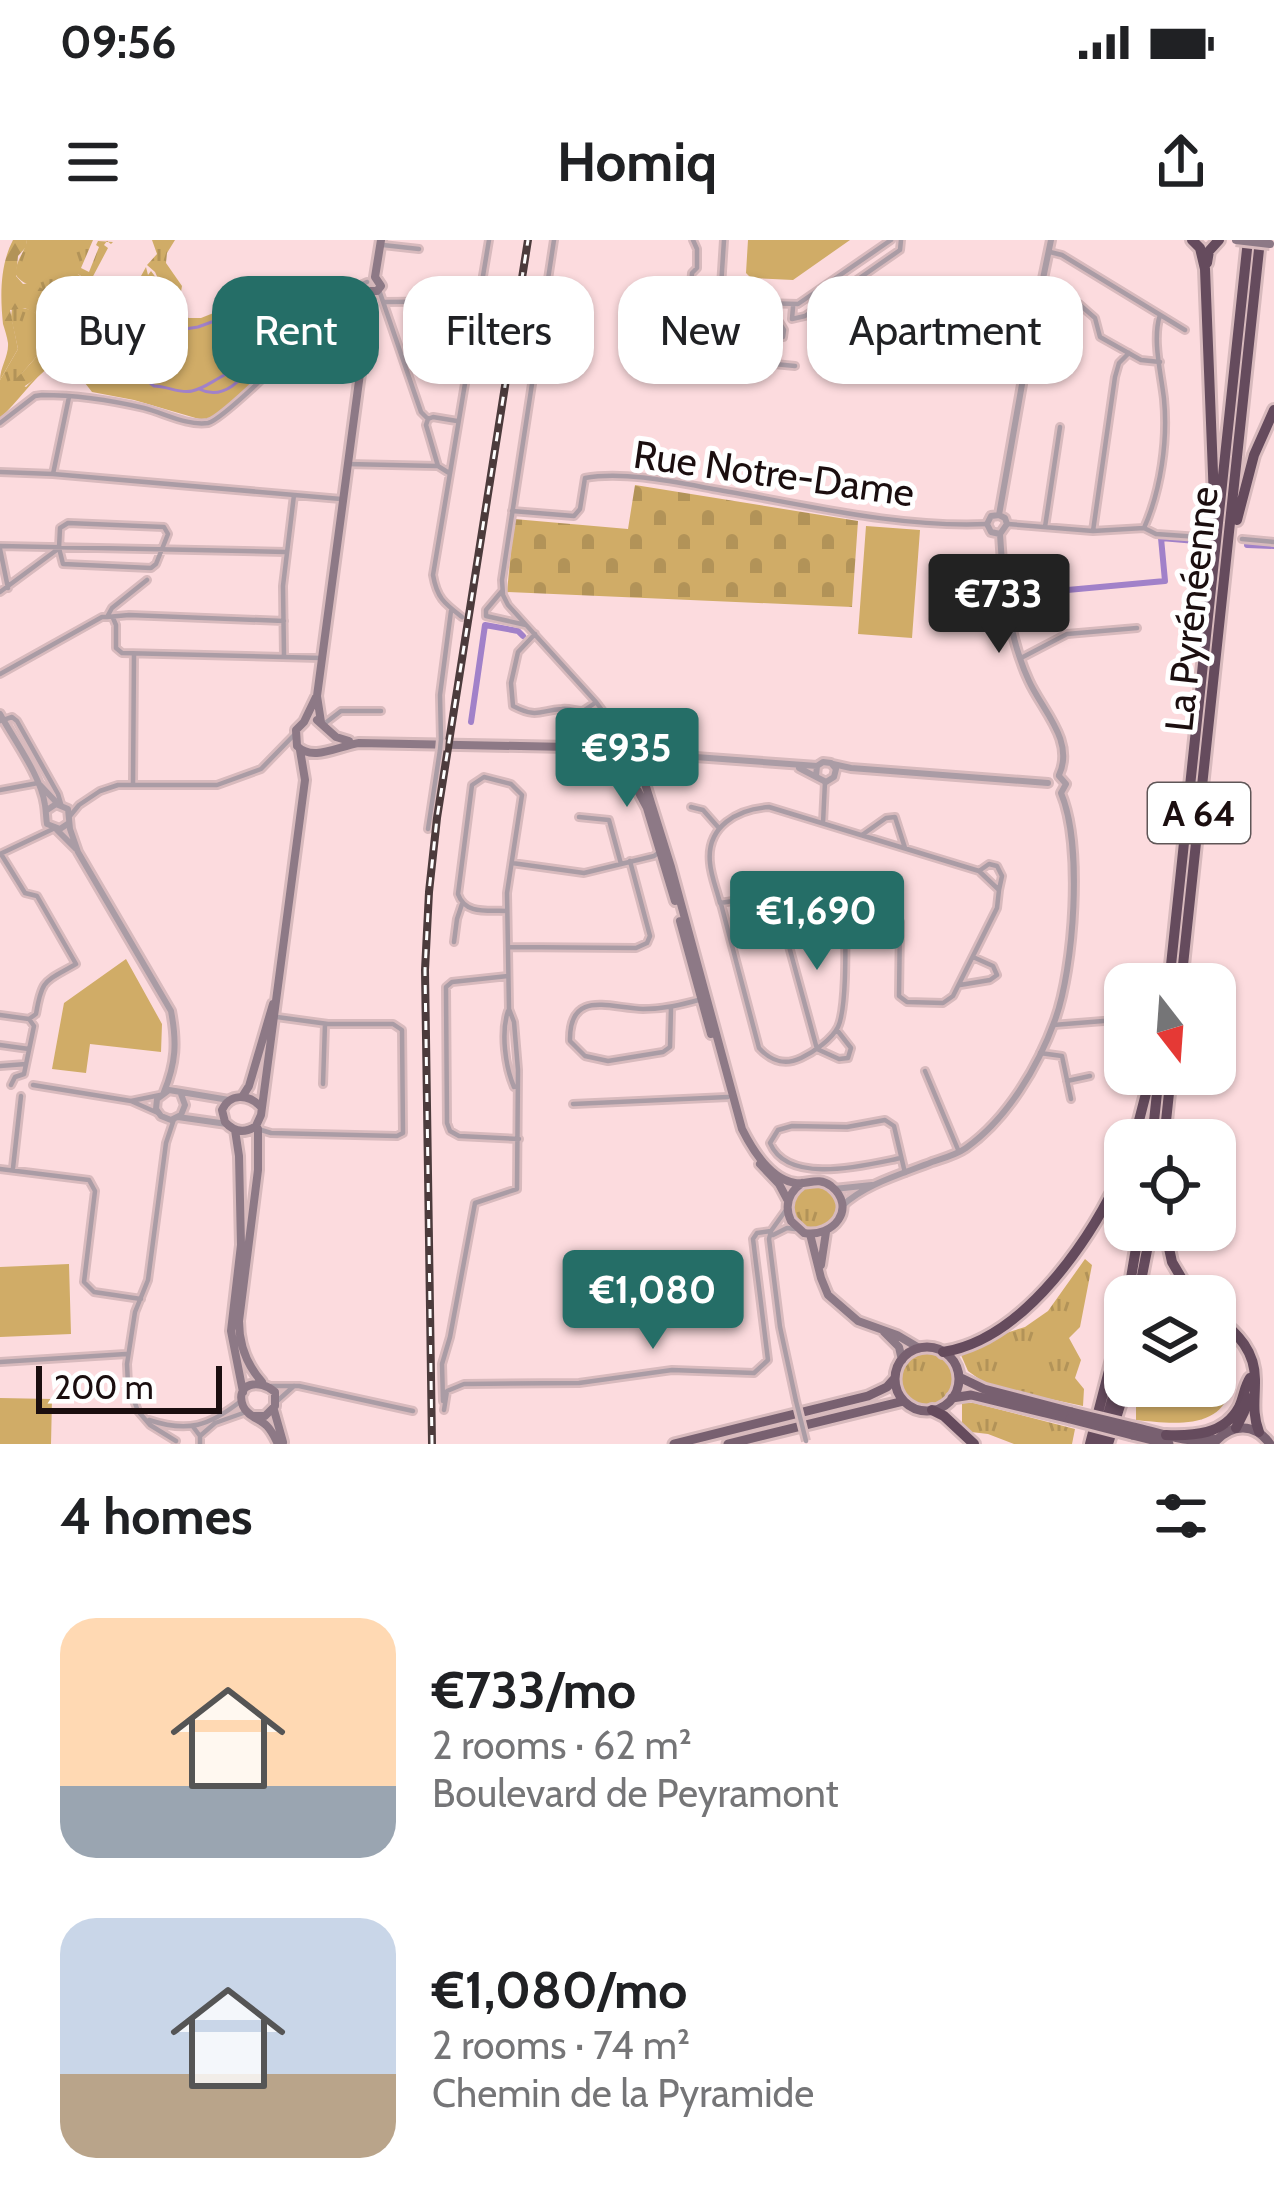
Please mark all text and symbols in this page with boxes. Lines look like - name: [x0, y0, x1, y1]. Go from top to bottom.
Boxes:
- text: 09:56: [60, 15, 177, 69]
- icon: menu: [60, 129, 126, 195]
- text: Homiq: [557, 129, 717, 195]
- icon: share: [1148, 129, 1214, 195]
- chip: Buy: [36, 276, 188, 384]
- chip: Rent: [212, 276, 379, 384]
- chip: Filters: [403, 276, 594, 384]
- chip: New: [618, 276, 783, 384]
- chip: Apartment: [807, 276, 1083, 384]
- street label: Rue Notre-Dame: [631, 430, 917, 516]
- street label: La Pyrénéenne: [1154, 484, 1228, 734]
- pin: €733: [928, 554, 1070, 656]
- text: €733: [956, 569, 1042, 617]
- pin: €935: [556, 708, 698, 810]
- text: €935: [583, 723, 671, 771]
- road number: A 64: [1148, 783, 1250, 843]
- pin: €1,690: [719, 871, 915, 973]
- text: €1,690: [757, 886, 877, 934]
- north arrow: [1104, 963, 1236, 1095]
- map controls: [1104, 963, 1236, 1407]
- button: locate: [1104, 1119, 1236, 1251]
- pin: €1,080: [555, 1250, 751, 1352]
- text: €1,080: [590, 1265, 716, 1313]
- button: layers: [1104, 1275, 1236, 1407]
- scale bar: [36, 1360, 222, 1413]
- text: 200 m: [54, 1367, 154, 1407]
- icon: filters: [1148, 1483, 1214, 1549]
- text: 4 homes: [60, 1485, 252, 1547]
- text: €733/mo: [432, 1659, 636, 1721]
- icon: home: [156, 1666, 300, 1810]
- text: 2 rooms · 62 m²: [432, 1721, 692, 1769]
- text: Boulevard de Peyramont: [432, 1769, 839, 1817]
- text: €1,080/mo: [432, 1959, 687, 2021]
- icon: home: [156, 1966, 300, 2110]
- text: 2 rooms · 74 m²: [432, 2021, 690, 2069]
- text: Chemin de la Pyramide: [432, 2069, 814, 2117]

